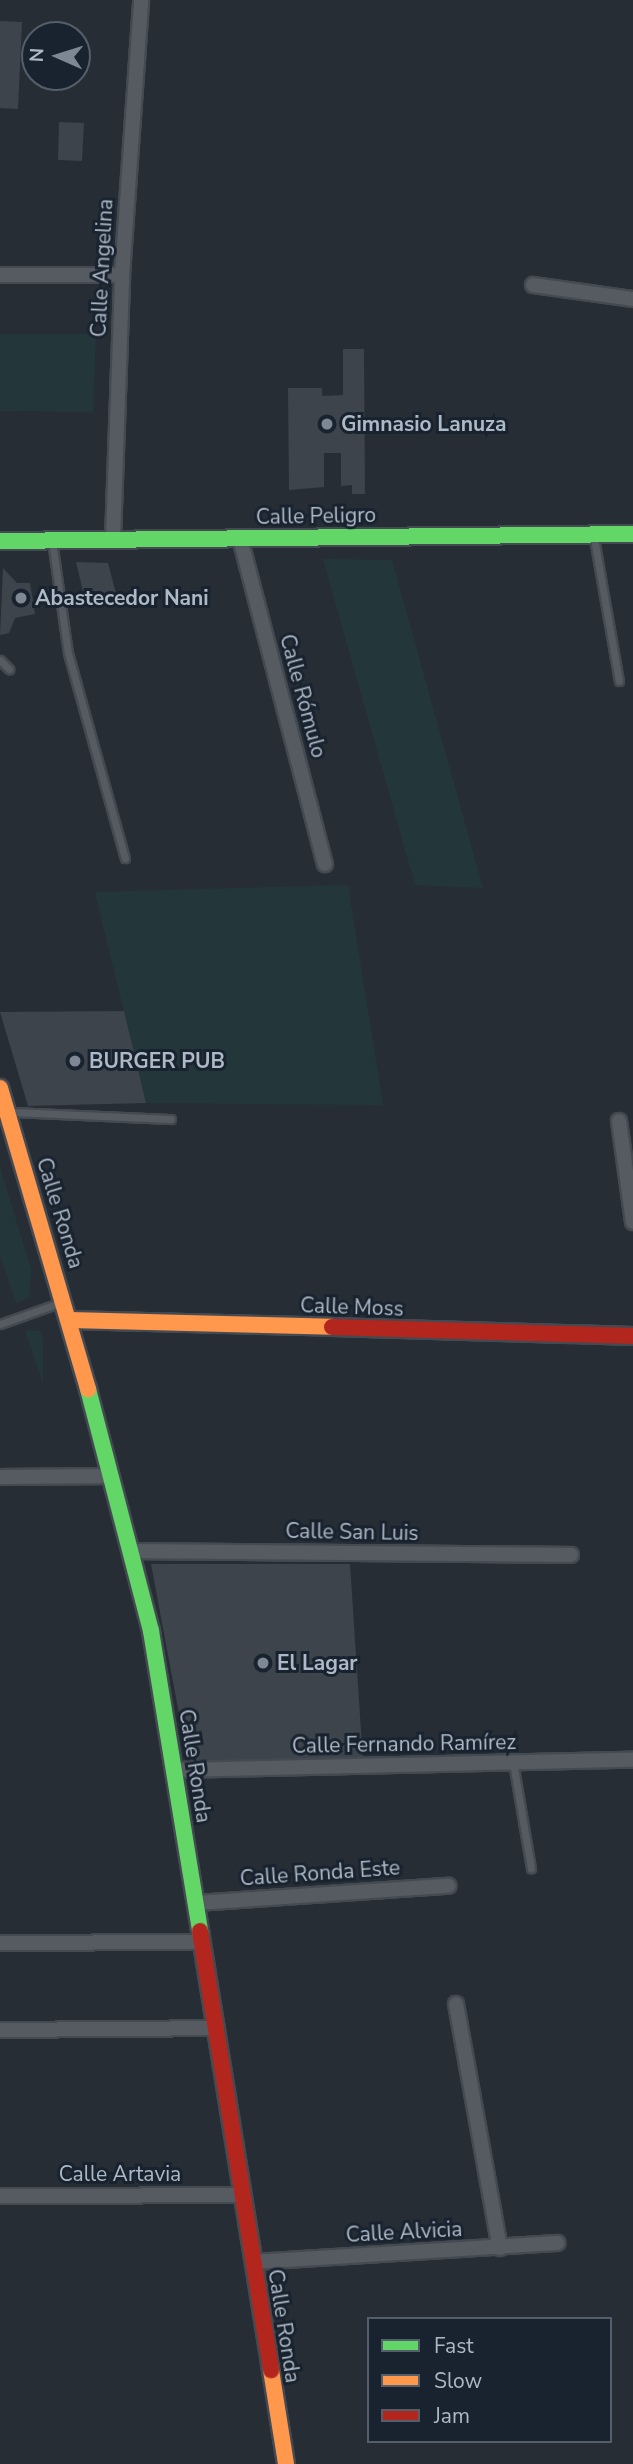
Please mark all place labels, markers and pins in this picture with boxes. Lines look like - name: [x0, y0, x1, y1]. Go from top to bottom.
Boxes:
- place label: Gimnasio Lanuza: [341, 411, 506, 437]
- marker: Gimnasio Lanuza: [319, 416, 335, 432]
- place label: Abastecedor Nani: [35, 585, 209, 611]
- marker: Abastecedor Nani: [13, 590, 29, 606]
- place label: BURGER PUB: [89, 1048, 225, 1074]
- marker: BURGER PUB: [67, 1053, 83, 1069]
- place label: El Lagar: [277, 1650, 358, 1676]
- marker: El Lagar: [255, 1655, 271, 1671]

